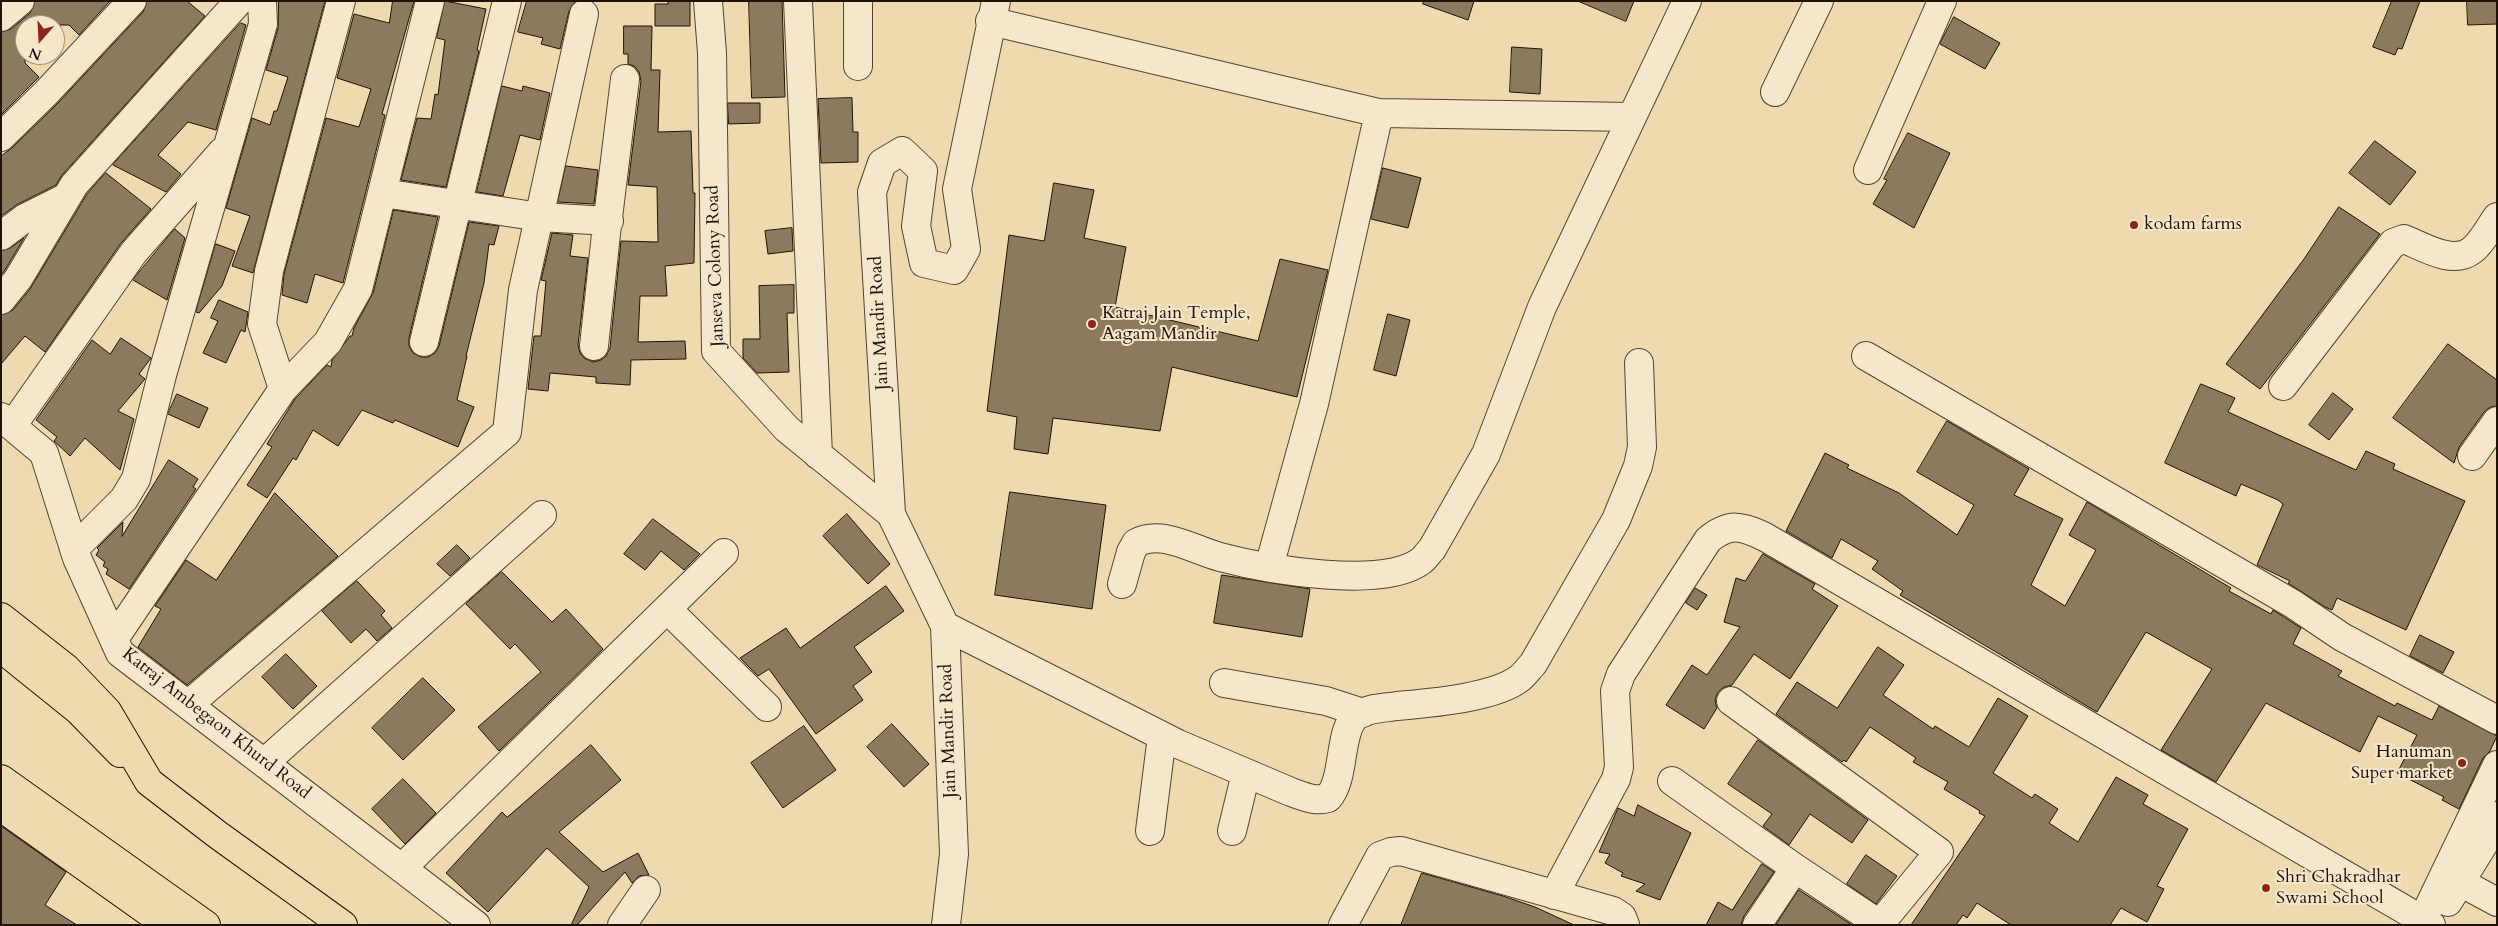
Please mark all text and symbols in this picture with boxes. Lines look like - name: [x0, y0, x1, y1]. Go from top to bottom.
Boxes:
- north arrow: [15, 15, 65, 65]
- text: N: [26, 43, 44, 65]
- street label: Janseva Colony Road: [702, 185, 730, 347]
- place label: kodam farms: [2144, 214, 2242, 236]
- marker: kodam farms: [2128, 219, 2140, 231]
- street label: Jain Mandir Road: [866, 255, 894, 391]
- place label: Katraj Jain Temple, Aagam Mandir: [1102, 303, 1251, 346]
- marker: Katraj Jain Temple, Aagam Mandir: [1086, 318, 1098, 330]
- street label: Katraj Ambegaon Khurd Road: [117, 644, 315, 804]
- street label: Jain Mandir Road: [936, 663, 962, 799]
- place label: Hanuman Super market: [2351, 742, 2452, 784]
- marker: Hanuman Super market: [2456, 757, 2468, 769]
- place label: Shri Chakradhar Swami School: [2276, 867, 2401, 910]
- marker: Shri Chakradhar Swami School: [2260, 882, 2272, 894]

